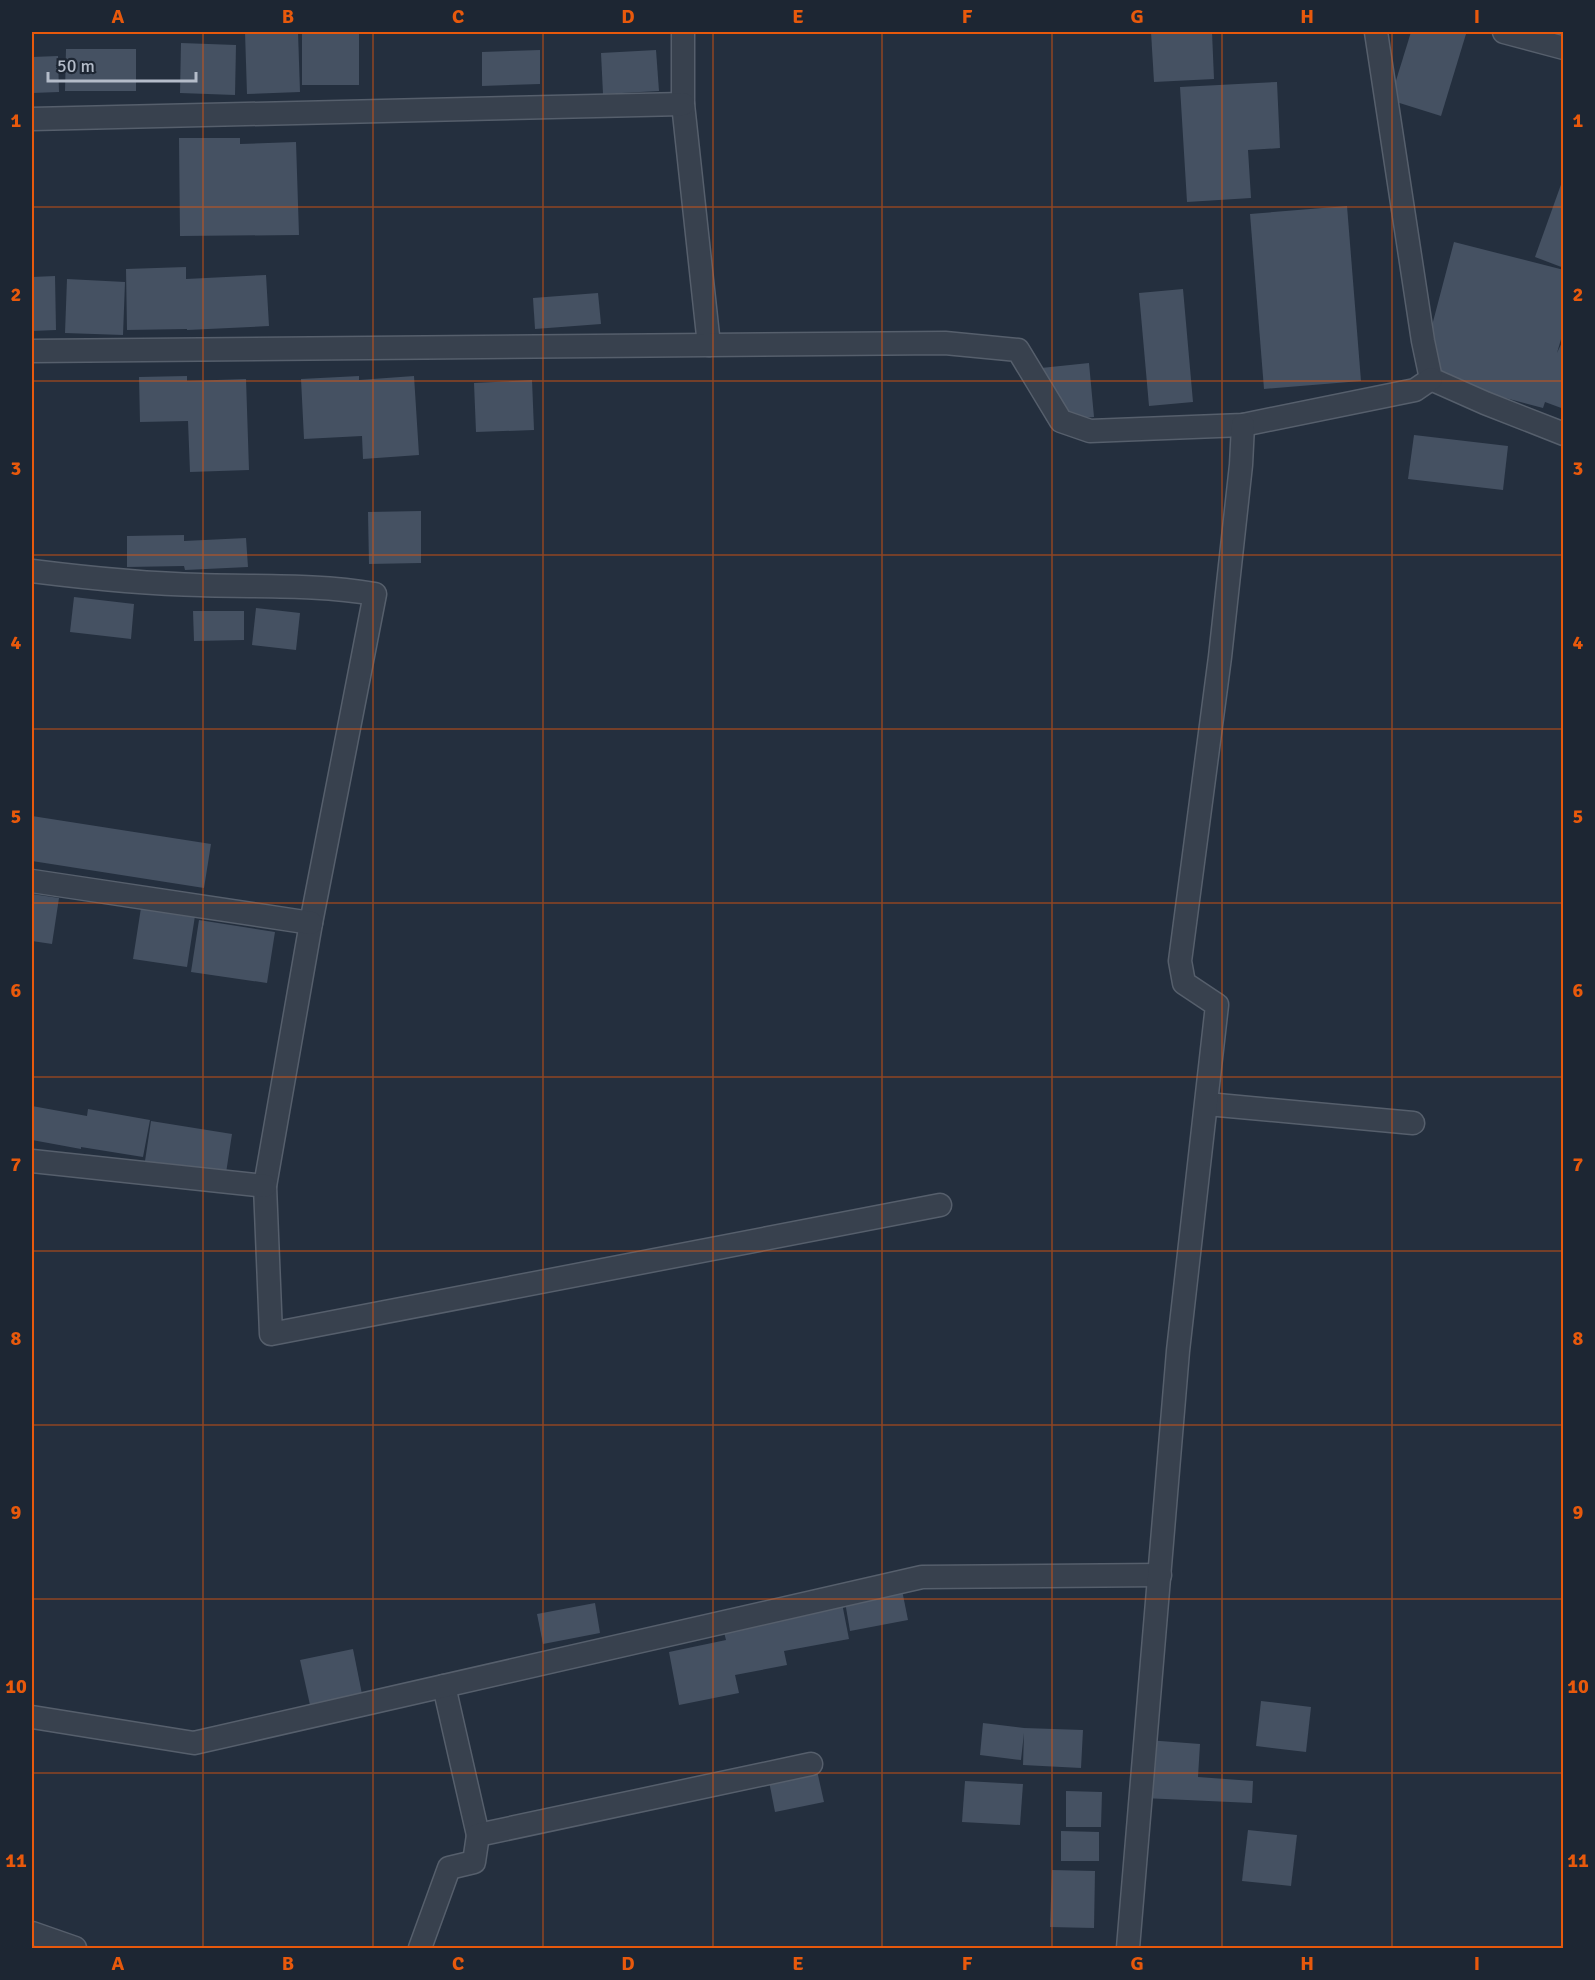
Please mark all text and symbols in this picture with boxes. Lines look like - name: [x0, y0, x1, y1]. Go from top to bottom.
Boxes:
- text: A: [112, 4, 125, 29]
- text: B: [282, 4, 294, 29]
- text: C: [452, 4, 464, 29]
- text: D: [621, 4, 635, 29]
- text: E: [792, 4, 804, 29]
- text: F: [962, 4, 973, 29]
- text: G: [1130, 4, 1144, 29]
- text: H: [1300, 4, 1314, 29]
- text: I: [1474, 4, 1480, 29]
- scale bar: [48, 45, 196, 83]
- text: 50 m: [57, 55, 95, 77]
- text: 1: [11, 108, 22, 133]
- text: 1: [1573, 108, 1584, 133]
- text: 2: [11, 282, 21, 307]
- text: 2: [1573, 282, 1583, 307]
- text: 3: [11, 456, 21, 481]
- text: 3: [1573, 456, 1583, 481]
- text: 4: [11, 630, 22, 655]
- text: 4: [1573, 630, 1584, 655]
- text: 5: [11, 804, 21, 829]
- text: 5: [1573, 804, 1583, 829]
- text: 6: [11, 978, 22, 1003]
- text: 6: [1573, 978, 1584, 1003]
- text: 7: [11, 1152, 22, 1177]
- text: 7: [1573, 1152, 1584, 1177]
- text: 8: [11, 1326, 22, 1351]
- text: 8: [1573, 1326, 1584, 1351]
- text: 9: [11, 1500, 22, 1525]
- text: 9: [1573, 1500, 1584, 1525]
- text: 10: [5, 1674, 27, 1699]
- text: 10: [1567, 1674, 1589, 1699]
- text: 11: [5, 1848, 27, 1873]
- text: 11: [1567, 1848, 1589, 1873]
- text: A: [112, 1951, 125, 1976]
- text: B: [282, 1951, 294, 1976]
- text: C: [452, 1951, 464, 1976]
- text: D: [621, 1951, 635, 1976]
- text: E: [792, 1951, 804, 1976]
- text: F: [962, 1951, 973, 1976]
- text: G: [1130, 1951, 1144, 1976]
- text: H: [1300, 1951, 1314, 1976]
- text: I: [1474, 1951, 1480, 1976]

